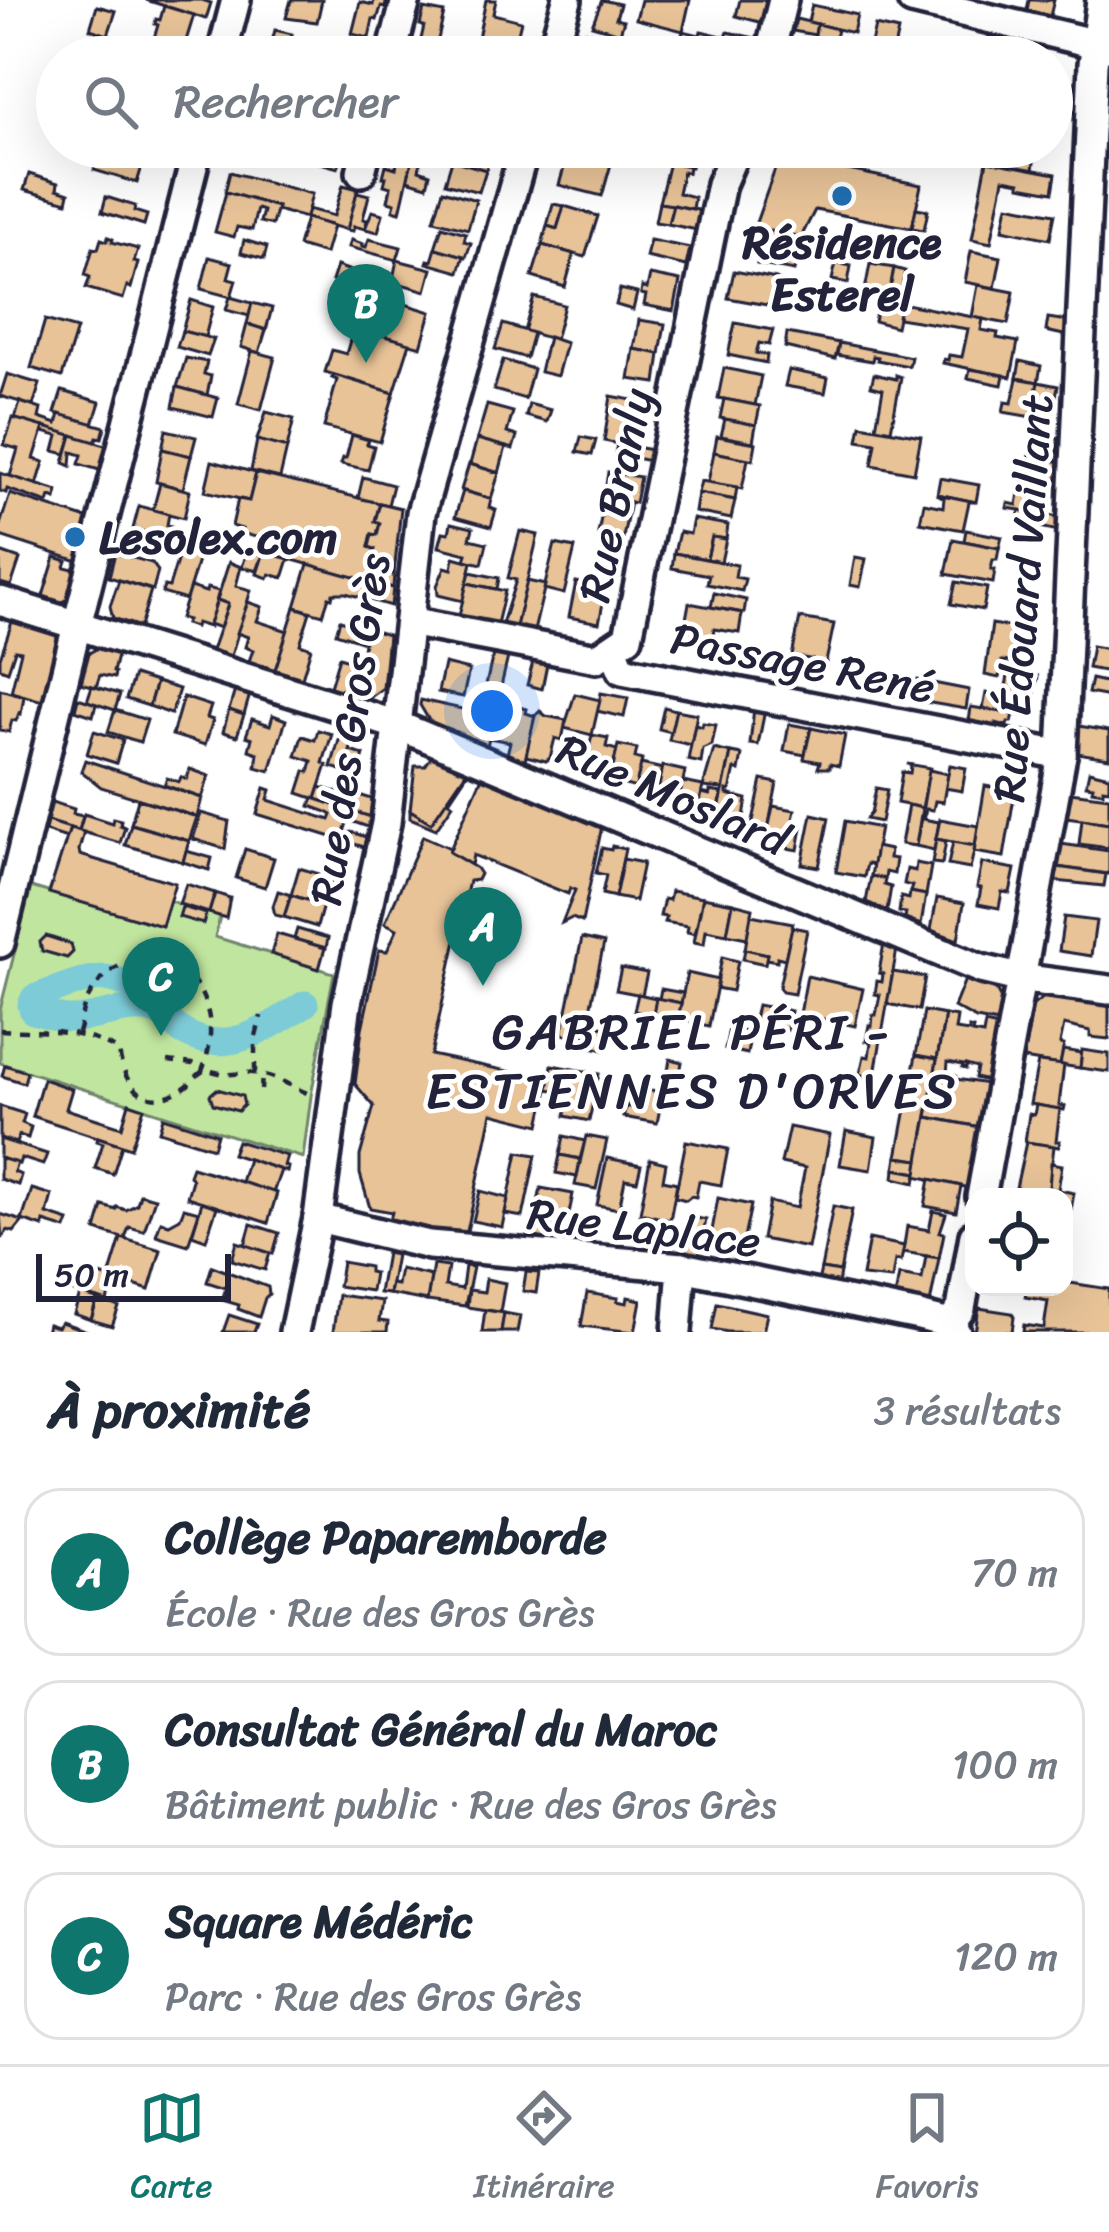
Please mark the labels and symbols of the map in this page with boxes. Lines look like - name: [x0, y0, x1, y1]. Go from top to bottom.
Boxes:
- marker: Résidence Esterel: [829, 183, 855, 209]
- place label: Résidence Esterel: [742, 203, 942, 335]
- pin: B: [327, 264, 405, 363]
- street label: Rue Branly: [554, 380, 678, 609]
- street label: Rue Édouard Vaillant: [969, 391, 1077, 805]
- place label: Lesolex.com: [99, 498, 337, 578]
- marker: Lesolex.com: [62, 524, 88, 550]
- street label: Rue des Gros Grès: [286, 548, 414, 910]
- street label: Passage René: [664, 598, 942, 728]
- your location: [462, 681, 522, 741]
- street label: Rue Moslard: [544, 710, 804, 881]
- pin: A: [444, 887, 522, 986]
- pin: C: [122, 937, 200, 1036]
- district label: GABRIEL PÉRI - ESTIENNES D'ORVES: [425, 987, 959, 1136]
- street label: Rue Laplace: [523, 1174, 765, 1282]
- scale bar: [36, 1248, 231, 1301]

